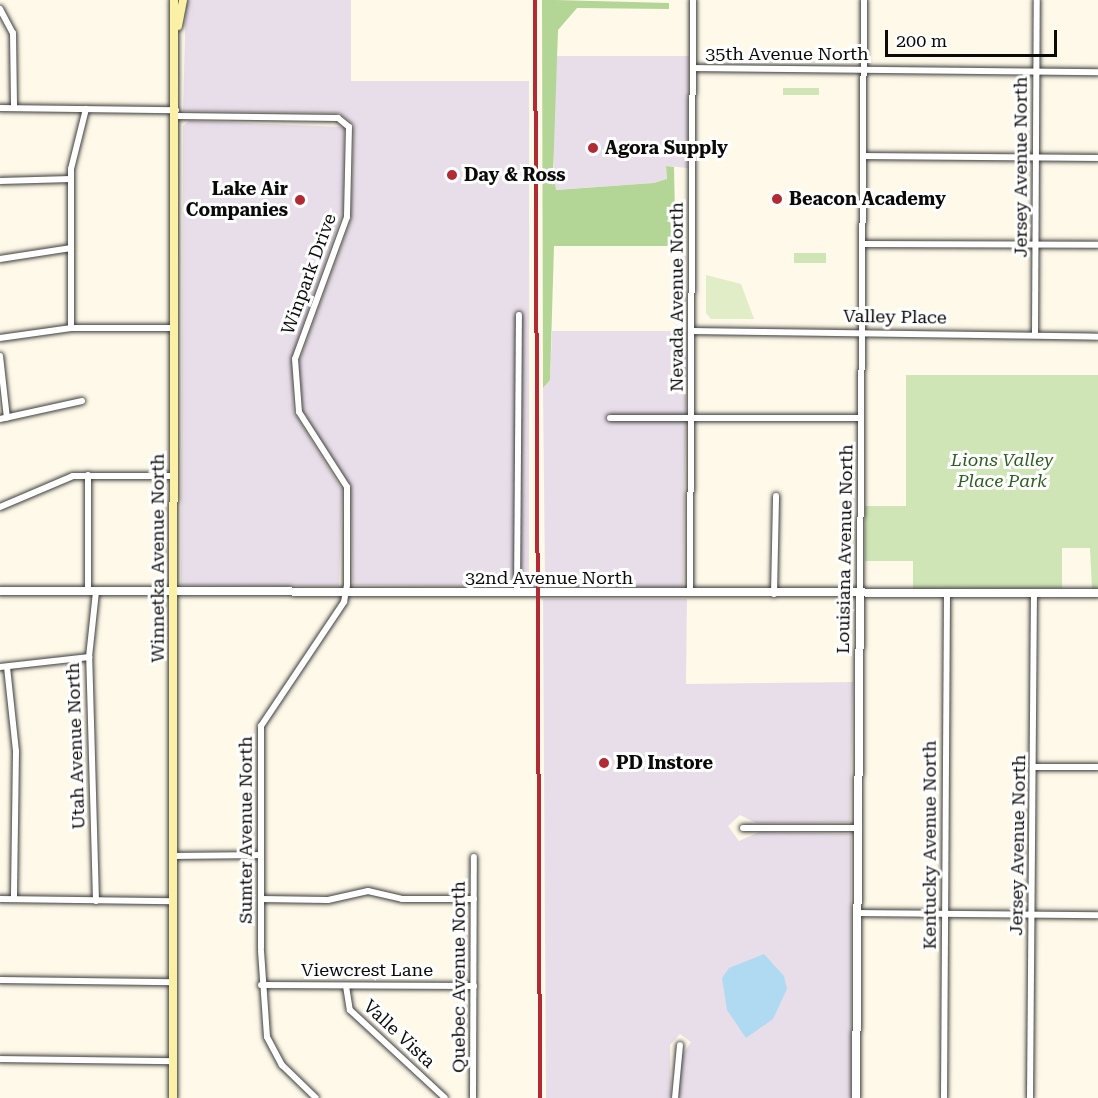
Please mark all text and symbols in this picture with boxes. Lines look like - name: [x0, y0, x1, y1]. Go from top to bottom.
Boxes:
- scale bar: [888, 18, 1060, 56]
- text: 200 m: [896, 30, 947, 51]
- street label: 35th Avenue North: [705, 43, 869, 65]
- street label: Jersey Avenue North: [1010, 77, 1032, 257]
- place label: Agora Supply: [605, 137, 728, 159]
- marker: Agora Supply: [586, 141, 600, 155]
- place label: Day & Ross: [464, 164, 566, 186]
- marker: Day & Ross: [445, 168, 459, 182]
- place label: Lake Air Companies: [186, 179, 288, 222]
- place label: Beacon Academy: [789, 188, 946, 210]
- marker: Beacon Academy: [770, 192, 784, 206]
- marker: Lake Air Companies: [293, 193, 307, 207]
- street label: Nevada Avenue North: [666, 202, 688, 392]
- street label: Winpark Drive: [277, 210, 341, 338]
- street label: Valley Place: [843, 305, 947, 329]
- street label: Louisiana Avenue North: [832, 444, 858, 654]
- park label: Lions Valley Place Park: [951, 450, 1053, 492]
- street label: Winnetka Avenue North: [147, 453, 169, 663]
- street label: 32nd Avenue North: [465, 567, 633, 589]
- street label: Utah Avenue North: [62, 662, 90, 830]
- street label: Sumter Avenue North: [235, 736, 257, 924]
- street label: Kentucky Avenue North: [919, 740, 941, 950]
- place label: PD Instore: [616, 752, 713, 774]
- street label: Jersey Avenue North: [1006, 754, 1030, 936]
- marker: PD Instore: [597, 756, 611, 770]
- street label: Quebec Avenue North: [448, 881, 470, 1073]
- street label: Viewcrest Lane: [301, 959, 433, 981]
- street label: Valle Vista: [359, 995, 439, 1073]

